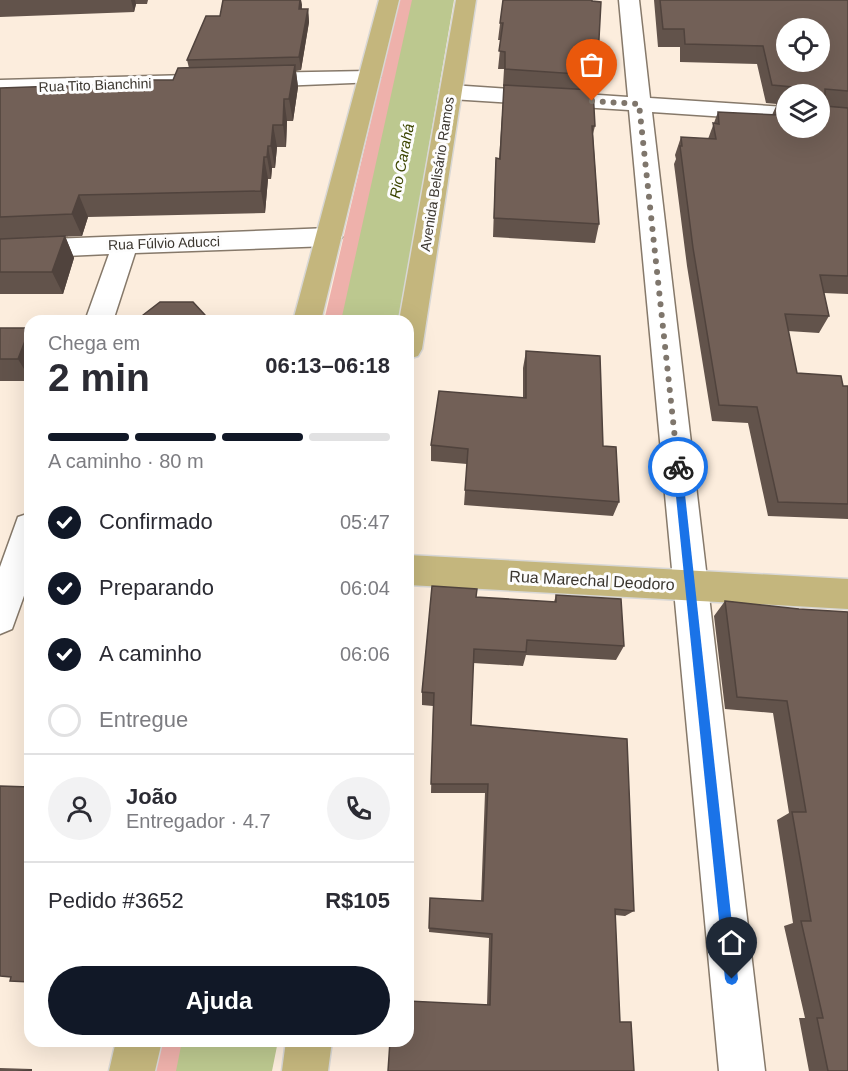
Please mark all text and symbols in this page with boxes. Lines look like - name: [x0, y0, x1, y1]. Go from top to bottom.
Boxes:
- map controls: [776, 18, 830, 138]
- button: locate: [776, 18, 830, 72]
- pin: [566, 39, 617, 101]
- icon: bag: [575, 48, 608, 81]
- street label: Rua Tito Bianchini: [38, 75, 152, 95]
- button: layers: [776, 84, 830, 138]
- street label: Avenida Belisário Ramos: [417, 96, 457, 252]
- water label: Rio Carahá: [386, 122, 417, 200]
- street label: Rua Fúlvio Aducci: [108, 233, 220, 253]
- text: Chega em: [48, 332, 140, 354]
- text: 06:13–06:18: [265, 353, 390, 378]
- text: 2 min: [48, 356, 150, 399]
- courier: [648, 437, 708, 497]
- text: A caminho · 80 m: [48, 450, 204, 472]
- icon: bike: [662, 451, 695, 484]
- icon: check: [48, 506, 81, 539]
- text: Confirmado: [99, 509, 213, 534]
- text: 05:47: [340, 511, 390, 533]
- street label: Rua Marechal Deodoro: [509, 568, 675, 593]
- icon: check: [48, 572, 81, 605]
- text: Preparando: [99, 575, 214, 600]
- text: 06:04: [340, 577, 390, 599]
- icon: check: [48, 638, 81, 671]
- text: A caminho: [99, 641, 202, 666]
- text: 06:06: [340, 643, 390, 665]
- text: Entregue: [99, 707, 188, 732]
- button: person: [48, 777, 111, 840]
- button: phone: [327, 777, 390, 840]
- text: João: [126, 784, 177, 809]
- text: Entregador · 4.7: [126, 810, 271, 832]
- text: Pedido #3652: [48, 888, 184, 913]
- text: R$105: [325, 888, 390, 913]
- pin: [706, 917, 757, 979]
- icon: home: [715, 926, 748, 959]
- button: Ajuda: [48, 966, 390, 1035]

